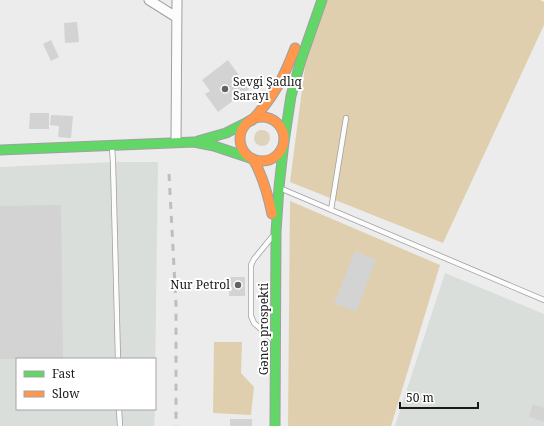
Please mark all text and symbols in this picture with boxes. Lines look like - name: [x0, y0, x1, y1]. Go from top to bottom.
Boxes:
- place label: Sevgi Şadlıq Sarayı: [233, 73, 303, 104]
- marker: Sevgi Şadlıq Sarayı: [220, 84, 230, 94]
- place label: Nur Petrol: [170, 276, 230, 293]
- marker: Nur Petrol: [233, 280, 243, 290]
- street label: Gəncə prospekti: [255, 283, 272, 375]
- legend: [16, 358, 156, 410]
- text: Fast: [52, 365, 75, 382]
- scale bar: [400, 384, 478, 410]
- text: Slow: [52, 385, 80, 402]
- text: 50 m: [406, 389, 434, 406]

